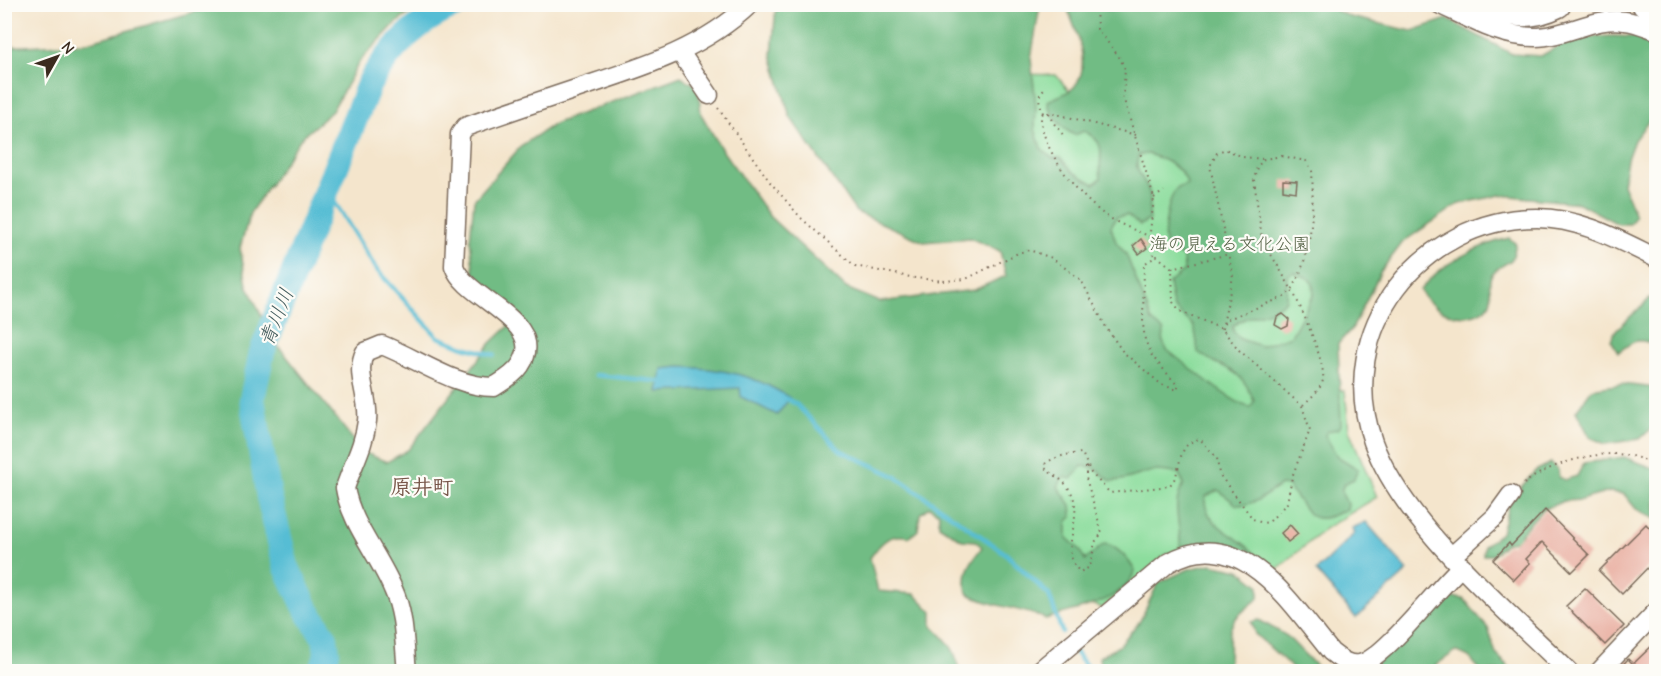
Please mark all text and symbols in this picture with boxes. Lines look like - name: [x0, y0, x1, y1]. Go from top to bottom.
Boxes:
- north arrow: [27, 27, 87, 87]
- text: N: [57, 38, 78, 58]
- park label: 海の見える文化公園: [1150, 234, 1310, 255]
- water label: 青川川: [255, 285, 298, 349]
- district label: 原井町: [391, 475, 454, 499]

